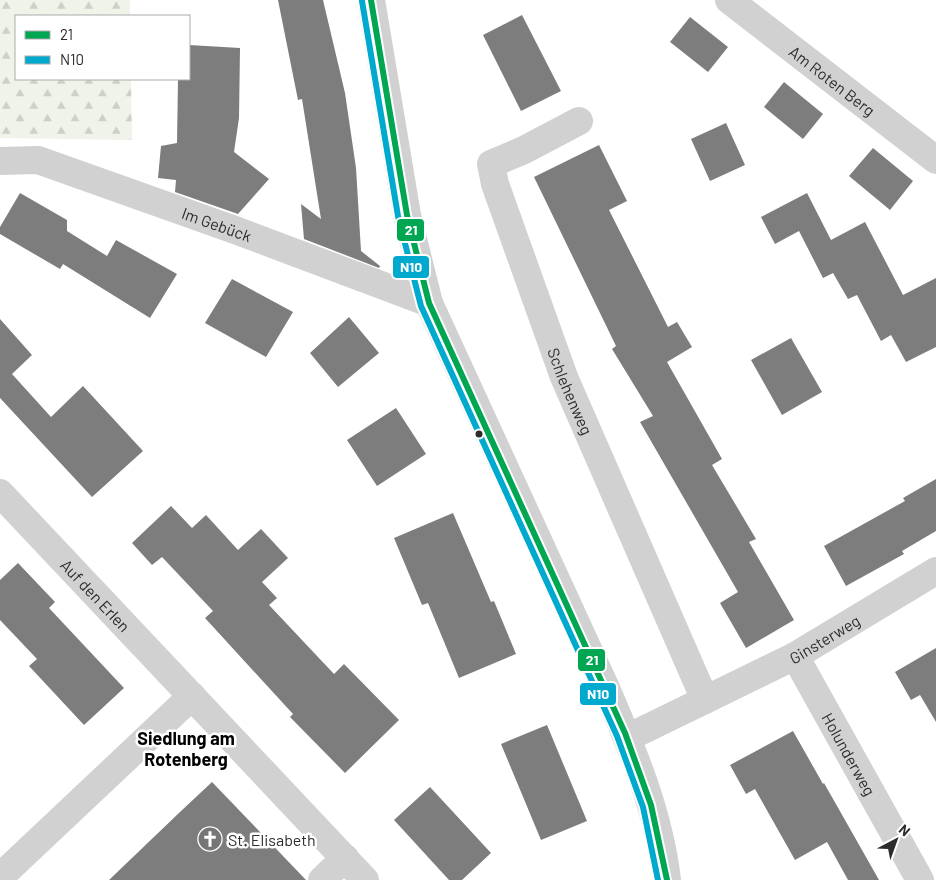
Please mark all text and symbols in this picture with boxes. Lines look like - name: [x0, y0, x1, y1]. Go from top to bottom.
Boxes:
- legend: [15, 15, 190, 80]
- text: 21: [60, 25, 73, 43]
- street label: Am Roten Berg: [786, 41, 879, 119]
- text: N10: [60, 50, 84, 68]
- street label: Im Gebück: [180, 202, 254, 245]
- line badge: 21: [396, 218, 425, 242]
- text: 21: [405, 221, 417, 238]
- line badge: N10: [392, 255, 430, 279]
- text: N10: [400, 258, 422, 275]
- street label: Schlehenweg: [545, 345, 597, 437]
- unlabelled marker: [474, 429, 484, 439]
- street label: Auf den Erlen: [57, 555, 135, 635]
- street label: Ginsterweg: [786, 610, 863, 667]
- line badge: 21: [577, 648, 606, 672]
- text: 21: [586, 651, 598, 668]
- line badge: N10: [579, 682, 617, 706]
- text: N10: [587, 685, 609, 702]
- street label: Holunderweg: [819, 709, 880, 799]
- district label: Siedlung am Rotenberg: [137, 727, 235, 770]
- north arrow: [871, 815, 921, 865]
- text: N: [896, 820, 914, 839]
- church icon: St. Elisabeth: [197, 826, 223, 852]
- place label: St. Elisabeth: [228, 830, 316, 849]

